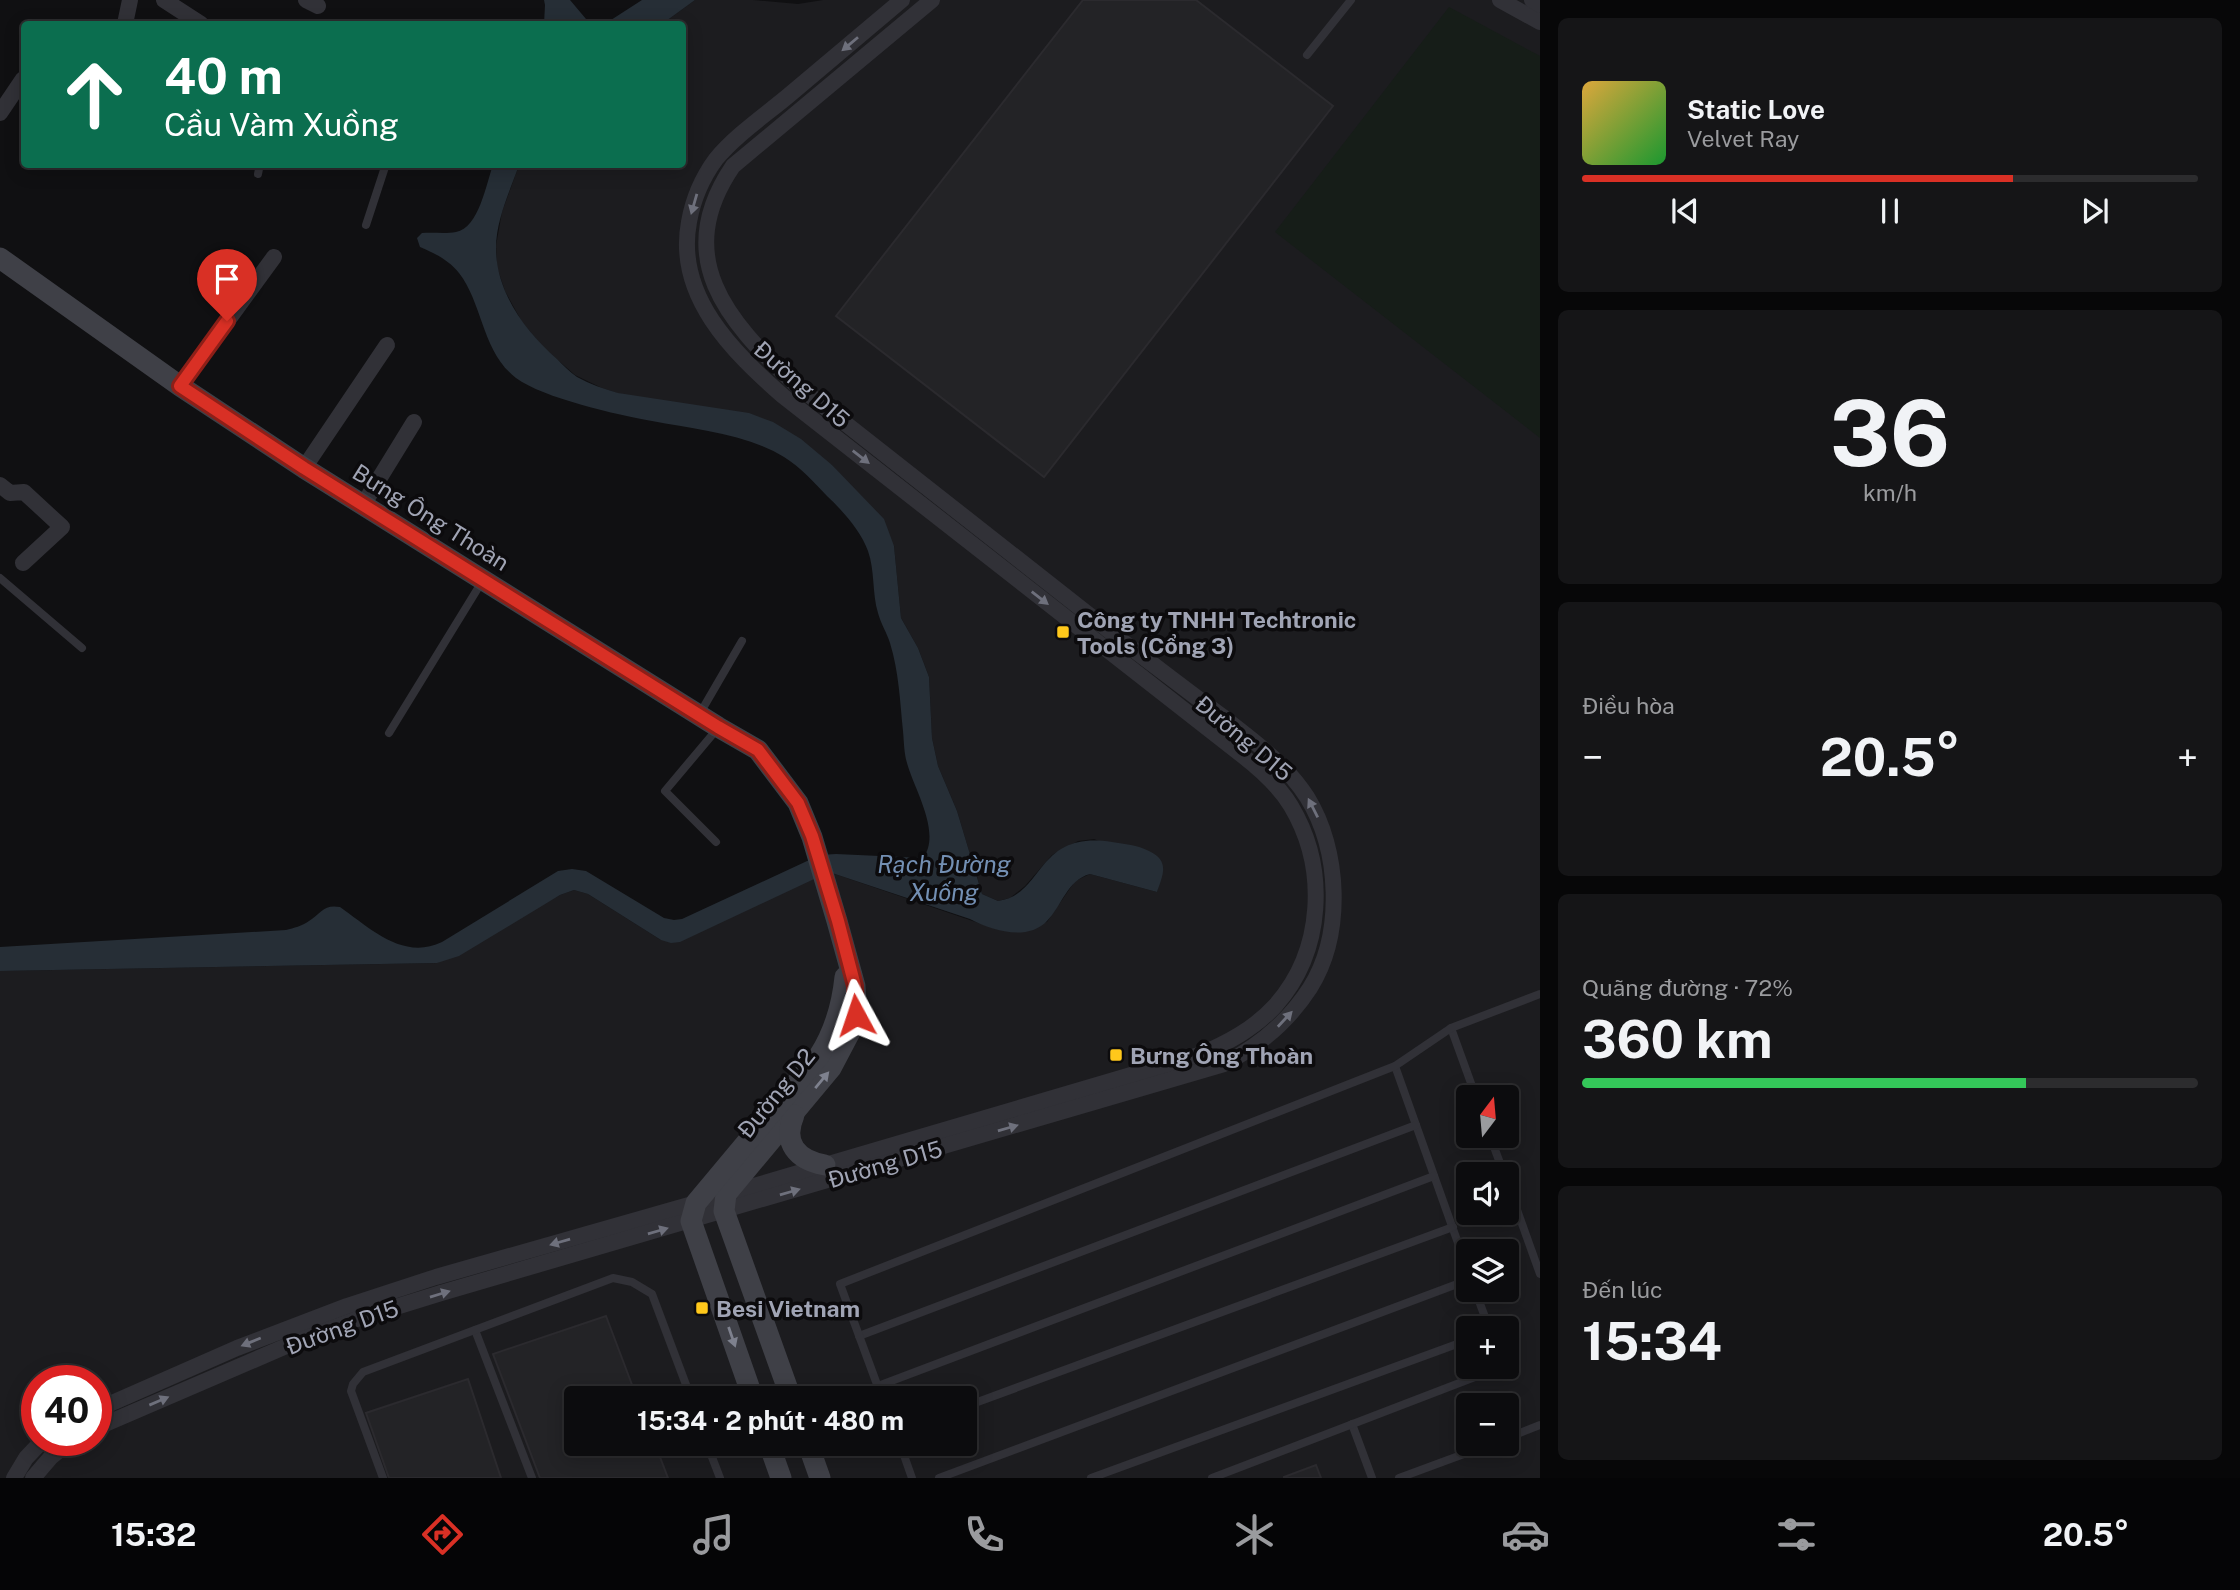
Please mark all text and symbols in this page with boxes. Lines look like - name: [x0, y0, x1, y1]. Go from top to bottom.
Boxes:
- one-way arrow: [841, 36, 859, 52]
- text: 40 m: [164, 47, 283, 105]
- icon: ahead: [49, 49, 140, 140]
- text: Static Love: [1687, 94, 1825, 125]
- text: Cầu Vàm Xuồng: [164, 106, 399, 143]
- text: Velvet Ray: [1687, 125, 1799, 152]
- icon: previous: [1666, 192, 1704, 230]
- icon: pause: [1871, 192, 1909, 230]
- icon: next: [2076, 192, 2114, 230]
- one-way arrow: [688, 194, 698, 215]
- pin: [197, 249, 257, 321]
- icon: arrive: [208, 260, 246, 298]
- street label: Đường D15: [749, 335, 855, 433]
- text: 36: [1830, 380, 1950, 486]
- one-way arrow: [853, 449, 870, 464]
- street label: Bưng Ông Thoàn: [348, 458, 514, 576]
- text: km/h: [1863, 479, 1917, 506]
- one-way arrow: [1031, 590, 1049, 604]
- place label: Công ty TNHH Techtronic Tools (Cổng 3): [1077, 606, 1356, 659]
- marker: Công ty TNHH Techtronic Tools (Cổng 3): [1055, 624, 1071, 640]
- street label: Đường D15: [1190, 690, 1298, 786]
- text: Điều hòa: [1582, 692, 1675, 719]
- text: 20.5°: [1820, 727, 1960, 788]
- text: −: [1582, 735, 1603, 780]
- text: +: [2177, 735, 2198, 780]
- one-way arrow: [1307, 798, 1318, 818]
- water label: Rạch Đường Xuống: [877, 850, 1012, 906]
- text: Quãng đường · 72%: [1582, 974, 1793, 1001]
- position arrow: [819, 978, 893, 1052]
- text: 360 km: [1582, 1009, 1773, 1070]
- one-way arrow: [1276, 1011, 1293, 1028]
- place label: Bưng Ông Thoàn: [1130, 1042, 1313, 1069]
- street label: Đường D2: [732, 1043, 820, 1143]
- marker: Bưng Ông Thoàn: [1108, 1047, 1124, 1063]
- one-way arrow: [814, 1071, 829, 1089]
- north arrow: [1456, 1085, 1519, 1148]
- map controls: [1456, 1085, 1519, 1456]
- one-way arrow: [998, 1123, 1019, 1133]
- street label: Đường D15: [825, 1135, 945, 1193]
- button: sound: [1456, 1162, 1519, 1225]
- one-way arrow: [780, 1187, 801, 1197]
- one-way arrow: [648, 1225, 669, 1235]
- one-way arrow: [549, 1238, 570, 1248]
- button: layers: [1456, 1239, 1519, 1302]
- text: Đến lúc: [1582, 1276, 1663, 1303]
- one-way arrow: [429, 1288, 450, 1298]
- street label: Đường D15: [282, 1294, 402, 1360]
- place label: Besi Vietnam: [716, 1295, 860, 1322]
- marker: Besi Vietnam: [694, 1300, 710, 1316]
- text: 15:34: [1582, 1311, 1722, 1372]
- button: +: [1456, 1316, 1519, 1379]
- one-way arrow: [727, 1327, 738, 1348]
- one-way arrow: [240, 1337, 261, 1348]
- speed limit sign: 40: [21, 1365, 112, 1456]
- button: −: [1456, 1393, 1519, 1456]
- one-way arrow: [149, 1395, 169, 1407]
- text: 15:34 · 2 phút · 480 m: [637, 1405, 904, 1436]
- icon: directions: [418, 1510, 467, 1559]
- icon: music: [689, 1510, 738, 1559]
- icon: phone: [960, 1510, 1009, 1559]
- icon: climate: [1230, 1510, 1279, 1559]
- icon: car: [1501, 1510, 1550, 1559]
- icon: filters: [1772, 1510, 1821, 1559]
- text: 15:32: [111, 1516, 196, 1553]
- text: 20.5°: [2043, 1516, 2129, 1553]

